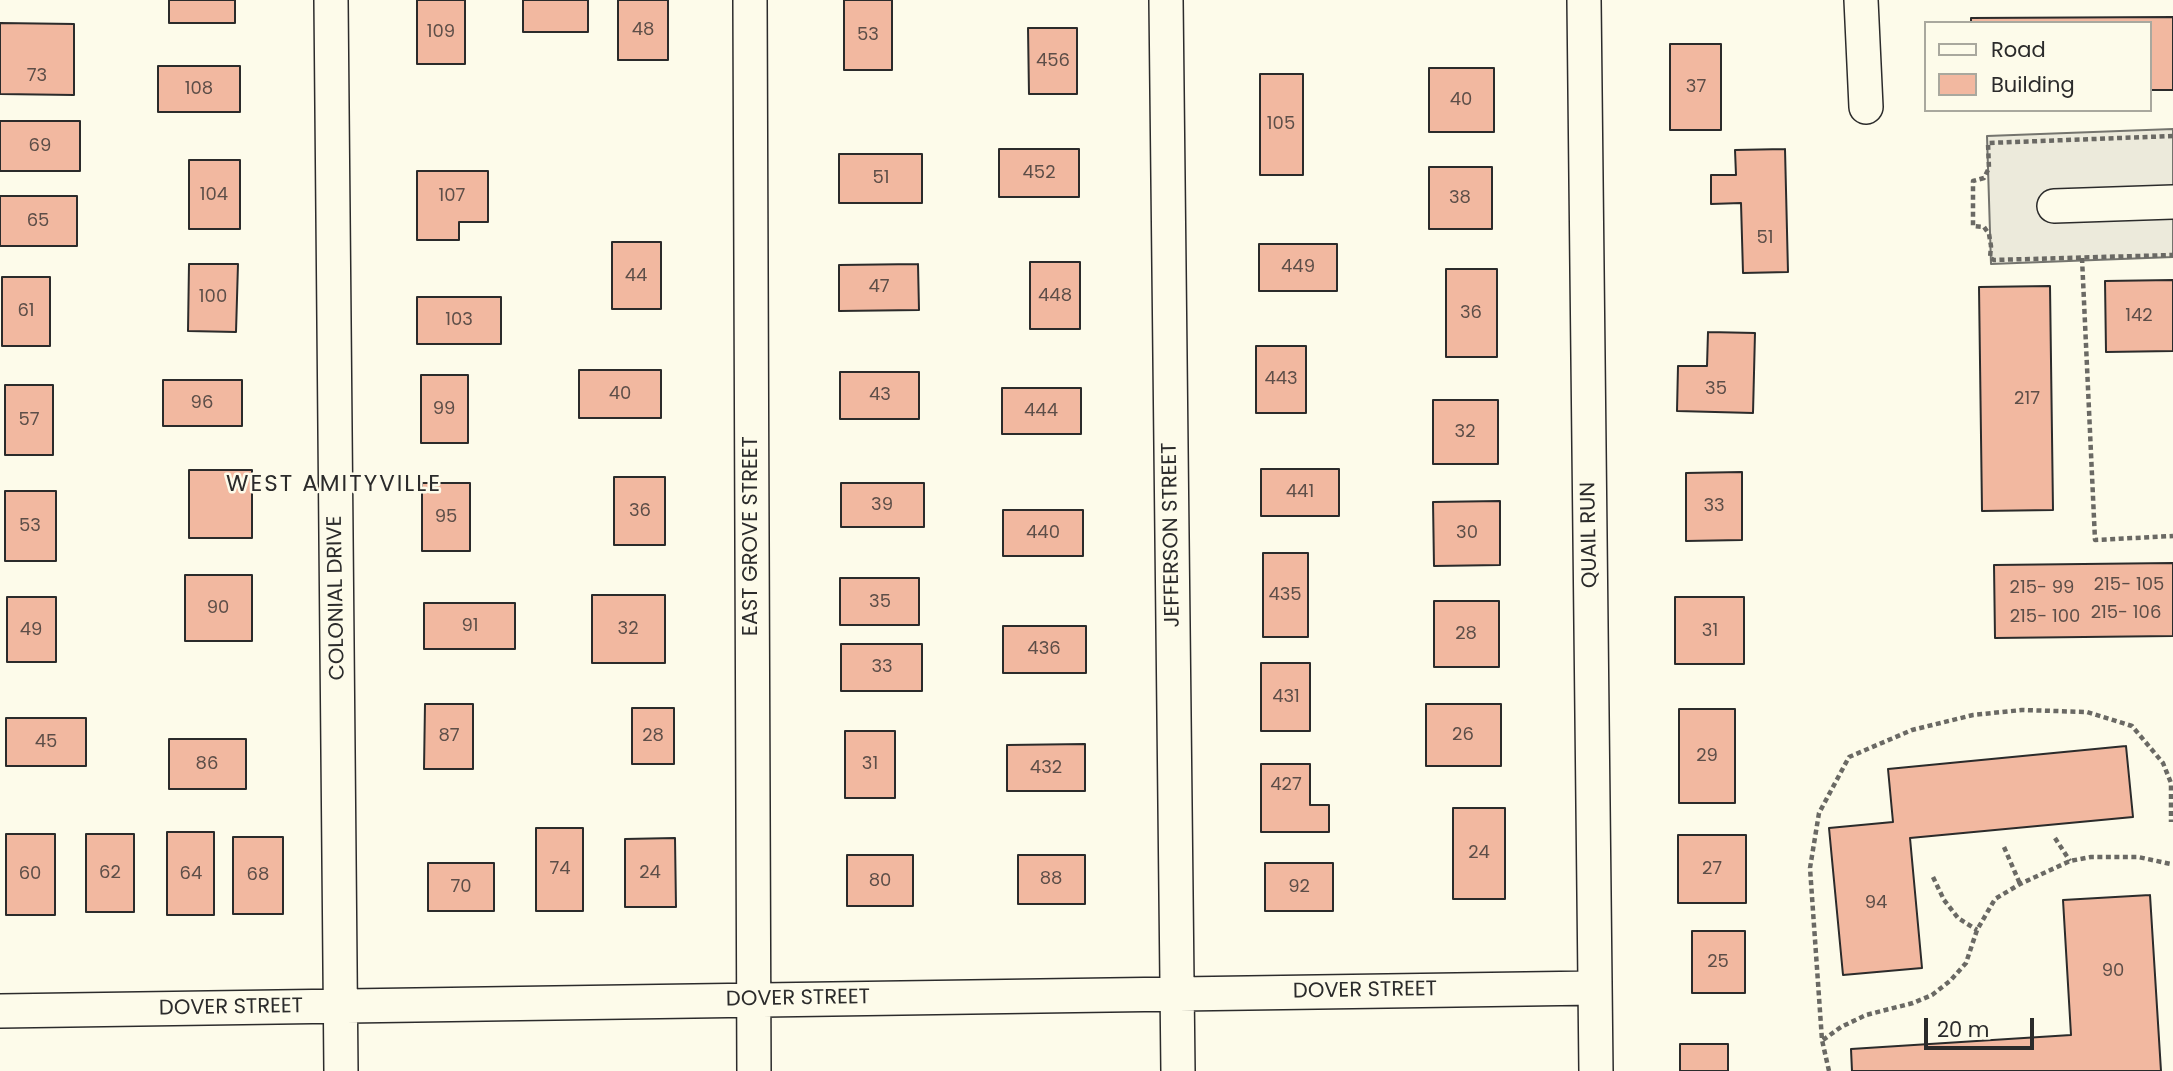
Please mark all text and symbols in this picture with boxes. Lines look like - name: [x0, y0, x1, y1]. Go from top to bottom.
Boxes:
- house number: 48: [632, 19, 654, 41]
- house number: 109: [427, 21, 455, 43]
- legend: [1924, 21, 2152, 112]
- house number: 53: [857, 24, 879, 46]
- text: Road: [1991, 35, 2046, 64]
- house number: 456: [1036, 50, 1070, 72]
- house number: 73: [27, 65, 47, 87]
- text: Building: [1991, 70, 2075, 99]
- house number: 37: [1686, 76, 1706, 98]
- house number: 108: [185, 78, 213, 100]
- house number: 40: [1450, 89, 1472, 111]
- house number: 105: [1267, 113, 1295, 135]
- house number: 69: [29, 135, 51, 157]
- house number: 452: [1023, 162, 1055, 184]
- house number: 51: [872, 167, 890, 189]
- house number: 104: [200, 184, 228, 206]
- house number: 107: [439, 185, 465, 207]
- house number: 38: [1449, 187, 1471, 209]
- house number: 65: [27, 210, 49, 232]
- house number: 51: [1756, 227, 1774, 249]
- house number: 449: [1281, 256, 1315, 278]
- house number: 44: [625, 265, 647, 287]
- house number: 47: [868, 276, 890, 298]
- house number: 448: [1038, 285, 1072, 307]
- house number: 100: [199, 286, 227, 308]
- house number: 61: [17, 300, 35, 322]
- house number: 36: [1460, 302, 1482, 324]
- house number: 142: [2125, 305, 2153, 327]
- house number: 103: [445, 309, 473, 331]
- house number: 443: [1264, 368, 1298, 390]
- house number: 35: [1705, 378, 1727, 400]
- house number: 40: [609, 383, 631, 405]
- house number: 43: [869, 384, 891, 406]
- house number: 217: [2014, 388, 2040, 410]
- house number: 96: [191, 392, 213, 414]
- house number: 99: [433, 398, 455, 420]
- house number: 444: [1024, 400, 1058, 422]
- house number: 57: [18, 409, 40, 431]
- house number: 32: [1455, 421, 1475, 443]
- street label: EAST GROVE STREET: [739, 436, 765, 636]
- street label: JEFFERSON STREET: [1158, 442, 1186, 628]
- district label: WEST AMITYVILLE: [228, 471, 440, 499]
- house number: 441: [1286, 481, 1314, 503]
- street label: QUAIL RUN: [1576, 482, 1604, 588]
- house number: 39: [871, 494, 893, 516]
- house number: 33: [1703, 495, 1725, 517]
- house number: 36: [629, 500, 651, 522]
- house number: 95: [435, 506, 457, 528]
- house number: 53: [19, 515, 41, 537]
- street label: COLONIAL DRIVE: [323, 515, 351, 681]
- house number: 440: [1026, 522, 1060, 544]
- house number: 30: [1456, 522, 1478, 544]
- house number: 215- 105: [2094, 574, 2164, 596]
- house number: 215- 99: [2010, 577, 2074, 599]
- house number: 435: [1268, 584, 1302, 606]
- house number: 35: [869, 591, 891, 613]
- house number: 90: [207, 597, 229, 619]
- house number: 215- 106: [2091, 602, 2161, 624]
- house number: 215- 100: [2010, 606, 2080, 628]
- house number: 91: [461, 615, 479, 637]
- house number: 32: [618, 618, 638, 640]
- house number: 49: [20, 619, 42, 641]
- house number: 31: [1702, 620, 1718, 642]
- house number: 28: [1455, 623, 1477, 645]
- house number: 436: [1027, 638, 1061, 660]
- house number: 33: [871, 656, 893, 678]
- house number: 431: [1272, 686, 1300, 708]
- house number: 26: [1452, 724, 1474, 746]
- house number: 87: [438, 725, 460, 747]
- house number: 28: [642, 725, 664, 747]
- house number: 45: [35, 731, 57, 753]
- house number: 29: [1696, 745, 1718, 767]
- house number: 86: [196, 753, 218, 775]
- house number: 31: [862, 753, 878, 775]
- house number: 432: [1030, 757, 1062, 779]
- house number: 427: [1270, 774, 1302, 796]
- house number: 24: [1468, 842, 1490, 864]
- house number: 74: [549, 858, 571, 880]
- house number: 27: [1702, 858, 1722, 880]
- house number: 62: [99, 862, 121, 884]
- house number: 24: [639, 862, 661, 884]
- house number: 60: [19, 863, 41, 885]
- house number: 64: [180, 863, 202, 885]
- house number: 68: [247, 864, 269, 886]
- house number: 88: [1040, 868, 1062, 890]
- house number: 80: [869, 870, 891, 892]
- house number: 70: [450, 876, 472, 898]
- house number: 92: [1288, 876, 1310, 898]
- house number: 94: [1865, 892, 1887, 914]
- house number: 25: [1707, 951, 1729, 973]
- house number: 90: [2102, 960, 2124, 982]
- street label: DOVER STREET: [1293, 977, 1437, 1005]
- street label: DOVER STREET: [726, 985, 870, 1013]
- street label: DOVER STREET: [159, 994, 303, 1022]
- scale bar: [1928, 1004, 2038, 1048]
- text: 20 m: [1937, 1015, 1990, 1044]

